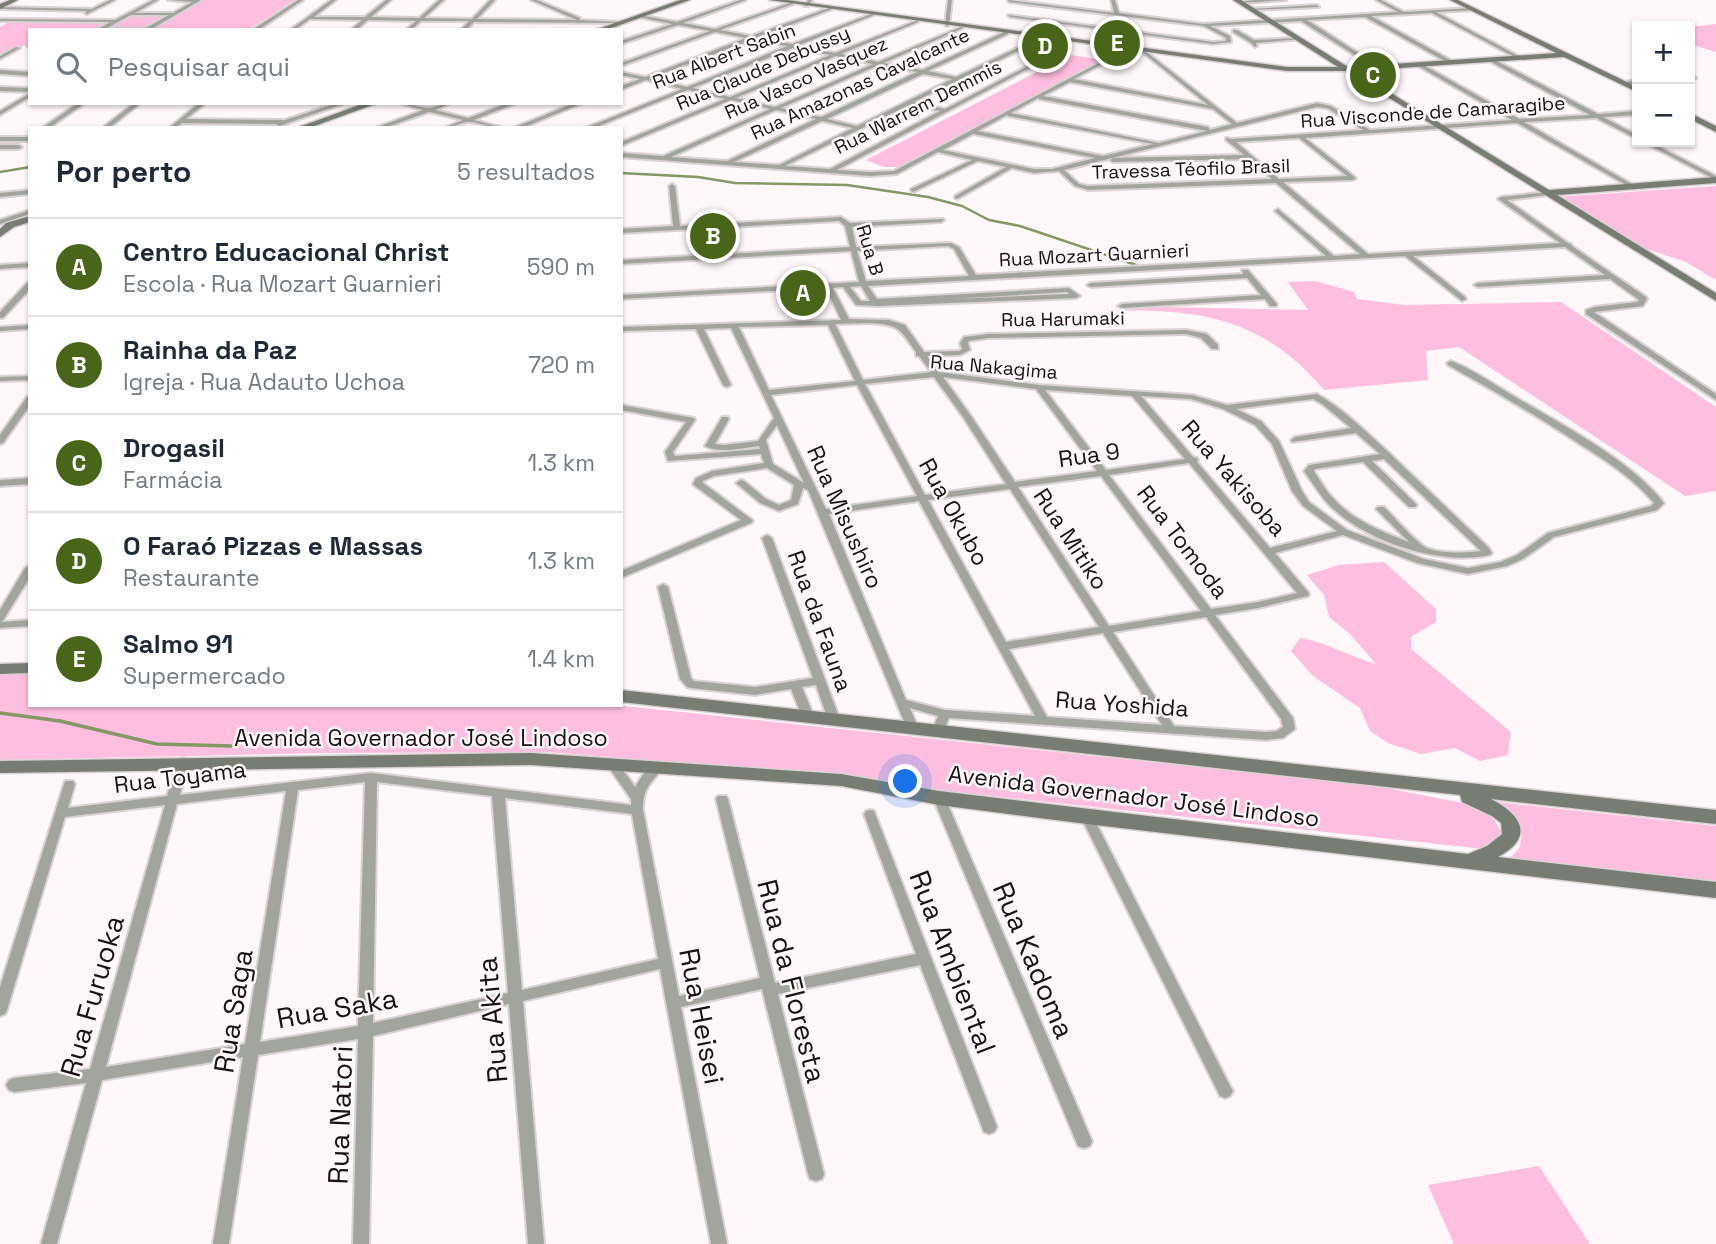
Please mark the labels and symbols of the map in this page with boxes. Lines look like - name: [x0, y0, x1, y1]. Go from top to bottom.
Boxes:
- street label: Rua Albert Sabin: [649, 17, 799, 95]
- pin: E: [1094, 17, 1140, 69]
- street label: Rua Claude Debussy: [672, 20, 854, 116]
- pin: D: [1022, 20, 1068, 72]
- street label: Rua Amazonas Cavalcante: [747, 22, 973, 146]
- street label: Rua Vasco Vasquez: [721, 31, 891, 125]
- pin: C: [1350, 49, 1396, 101]
- street label: Rua Warrem Demmis: [830, 54, 1006, 160]
- street label: Rua Visconde de Camaragibe: [1300, 90, 1566, 134]
- street label: Travessa Téofilo Brasil: [1091, 153, 1291, 185]
- pin: B: [690, 210, 736, 262]
- street label: Rua B: [850, 221, 890, 279]
- street label: Rua Mozart Guarnieri: [998, 238, 1190, 272]
- pin: A: [780, 267, 826, 319]
- street label: Rua Harumaki: [1001, 305, 1125, 333]
- street label: Rua Nakagima: [929, 349, 1059, 385]
- street label: Rua Yakisoba: [1175, 413, 1293, 543]
- street label: Rua 9: [1056, 436, 1122, 474]
- street label: Rua Misushiro: [800, 441, 890, 593]
- street label: Rua Okubo: [912, 453, 996, 571]
- street label: Rua Tomoda: [1131, 479, 1235, 605]
- street label: Rua Mitiko: [1027, 482, 1115, 596]
- street label: Rua da Fauna: [781, 546, 859, 696]
- street label: Rua Yoshida: [1054, 684, 1190, 724]
- street label: Avenida Governador José Lindoso: [234, 723, 608, 753]
- street label: Rua Toyama: [112, 754, 248, 800]
- street label: Avenida Governador José Lindoso: [947, 758, 1321, 834]
- your location: [888, 764, 922, 798]
- street label: Rua Ambiental: [902, 865, 1004, 1059]
- street label: Rua da Floresta: [749, 875, 835, 1087]
- street label: Rua Kadoma: [985, 876, 1083, 1044]
- street label: Rua Furuoka: [52, 911, 132, 1081]
- street label: Rua Heisei: [671, 945, 733, 1087]
- street label: Rua Saga: [205, 946, 261, 1076]
- street label: Rua Akita: [469, 956, 515, 1084]
- street label: Rua Saka: [274, 980, 400, 1036]
- street label: Rua Natori: [320, 1045, 360, 1185]

